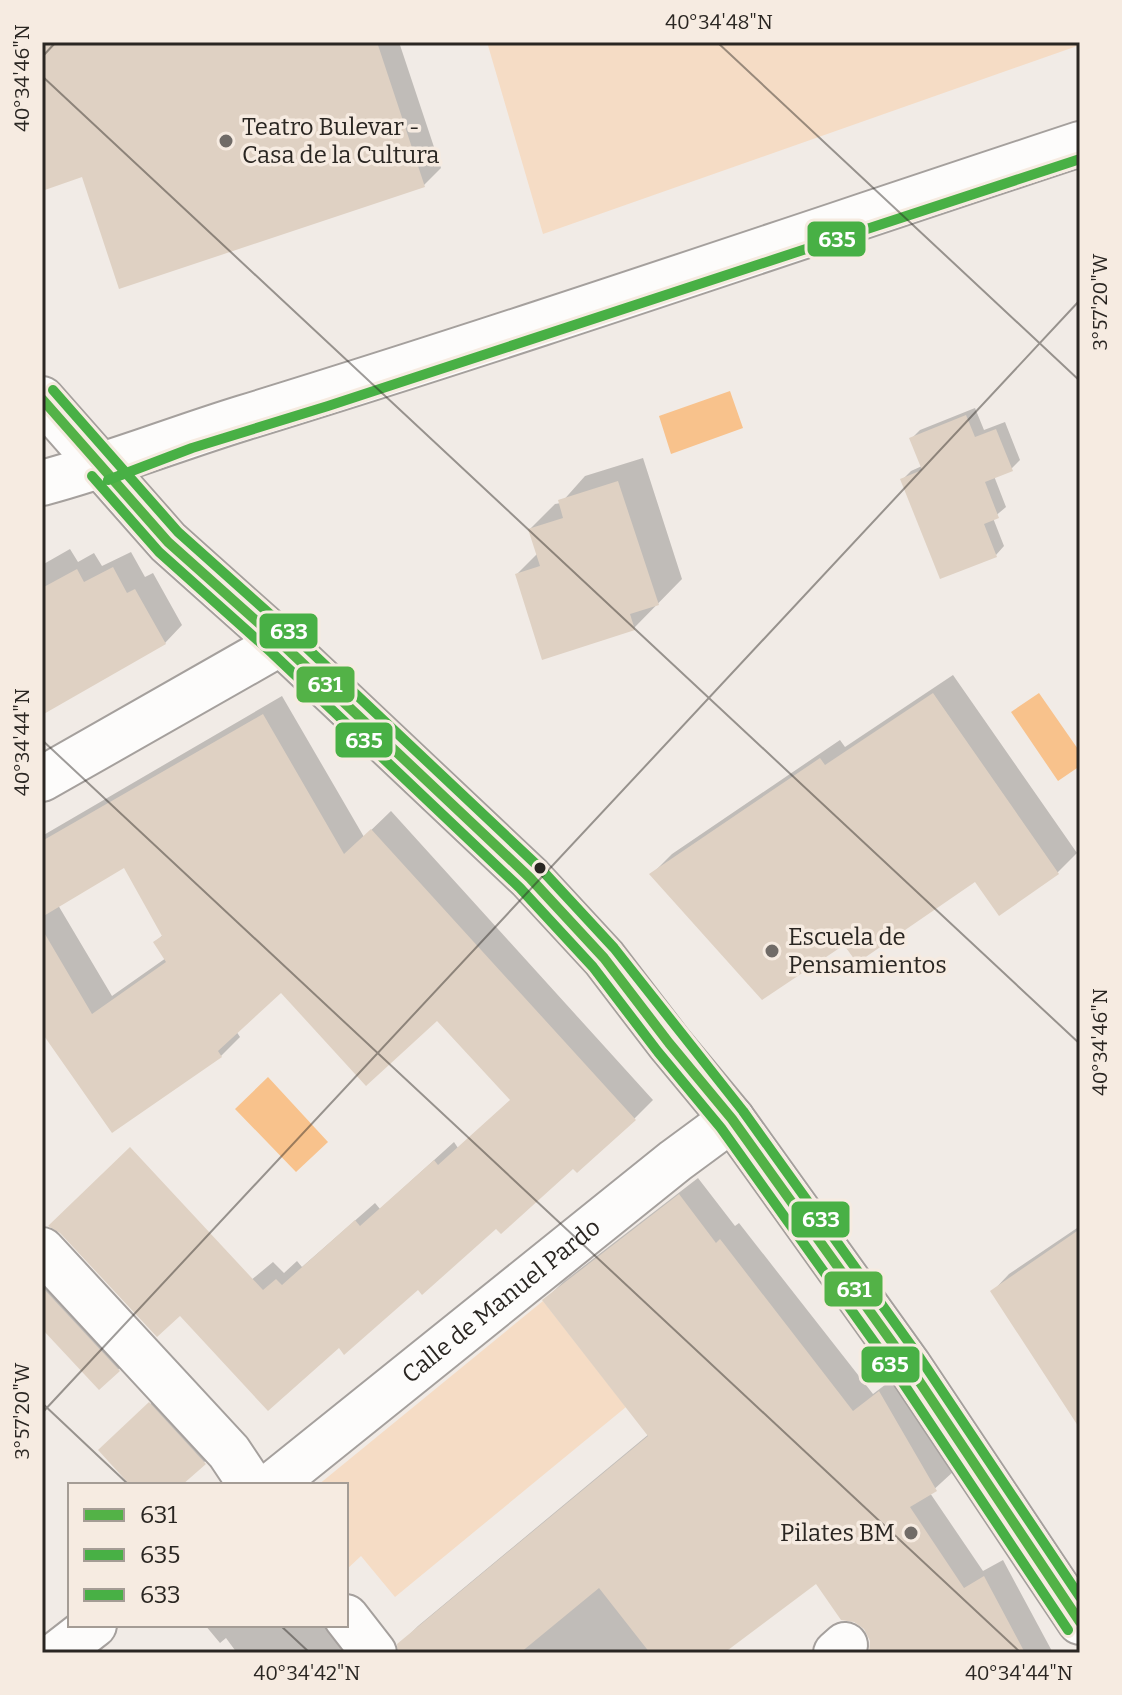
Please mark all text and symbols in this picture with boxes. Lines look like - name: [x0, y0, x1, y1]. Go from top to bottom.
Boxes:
- text: 40°34'48"N: [665, 10, 773, 34]
- text: 40°34'46"N: [10, 24, 34, 132]
- place label: Teatro Bulevar - Casa de la Cultura: [242, 113, 439, 169]
- marker: Teatro Bulevar - Casa de la Cultura: [217, 132, 235, 150]
- line badge: 635: [806, 220, 867, 258]
- text: 635: [818, 226, 856, 253]
- text: 3°57'20"W: [1088, 253, 1112, 351]
- line badge: 633: [258, 612, 319, 650]
- text: 633: [270, 618, 308, 645]
- line badge: 631: [295, 665, 356, 704]
- text: 631: [307, 671, 343, 698]
- text: 40°34'44"N: [10, 688, 34, 796]
- line badge: 635: [334, 721, 394, 759]
- text: 635: [345, 727, 383, 754]
- unlabelled marker: [532, 860, 548, 876]
- place label: Escuela de Pensamientos: [788, 923, 947, 979]
- marker: Escuela de Pensamientos: [763, 942, 781, 960]
- text: 40°34'46"N: [1088, 988, 1112, 1096]
- line badge: 633: [790, 1200, 851, 1239]
- text: 633: [802, 1206, 840, 1233]
- street label: Calle de Manuel Pardo: [396, 1213, 606, 1389]
- line badge: 631: [823, 1270, 884, 1308]
- text: 631: [836, 1276, 872, 1303]
- line badge: 635: [860, 1345, 921, 1384]
- text: 635: [871, 1351, 909, 1378]
- text: 3°57'20"W: [10, 1362, 34, 1460]
- legend: [68, 1483, 348, 1627]
- text: 631: [140, 1501, 177, 1529]
- place label: Pilates BM: [780, 1519, 895, 1547]
- marker: Pilates BM: [902, 1524, 920, 1542]
- text: 635: [140, 1541, 180, 1569]
- text: 633: [140, 1581, 181, 1609]
- text: 40°34'42"N: [254, 1661, 361, 1685]
- text: 40°34'44"N: [965, 1661, 1073, 1685]

